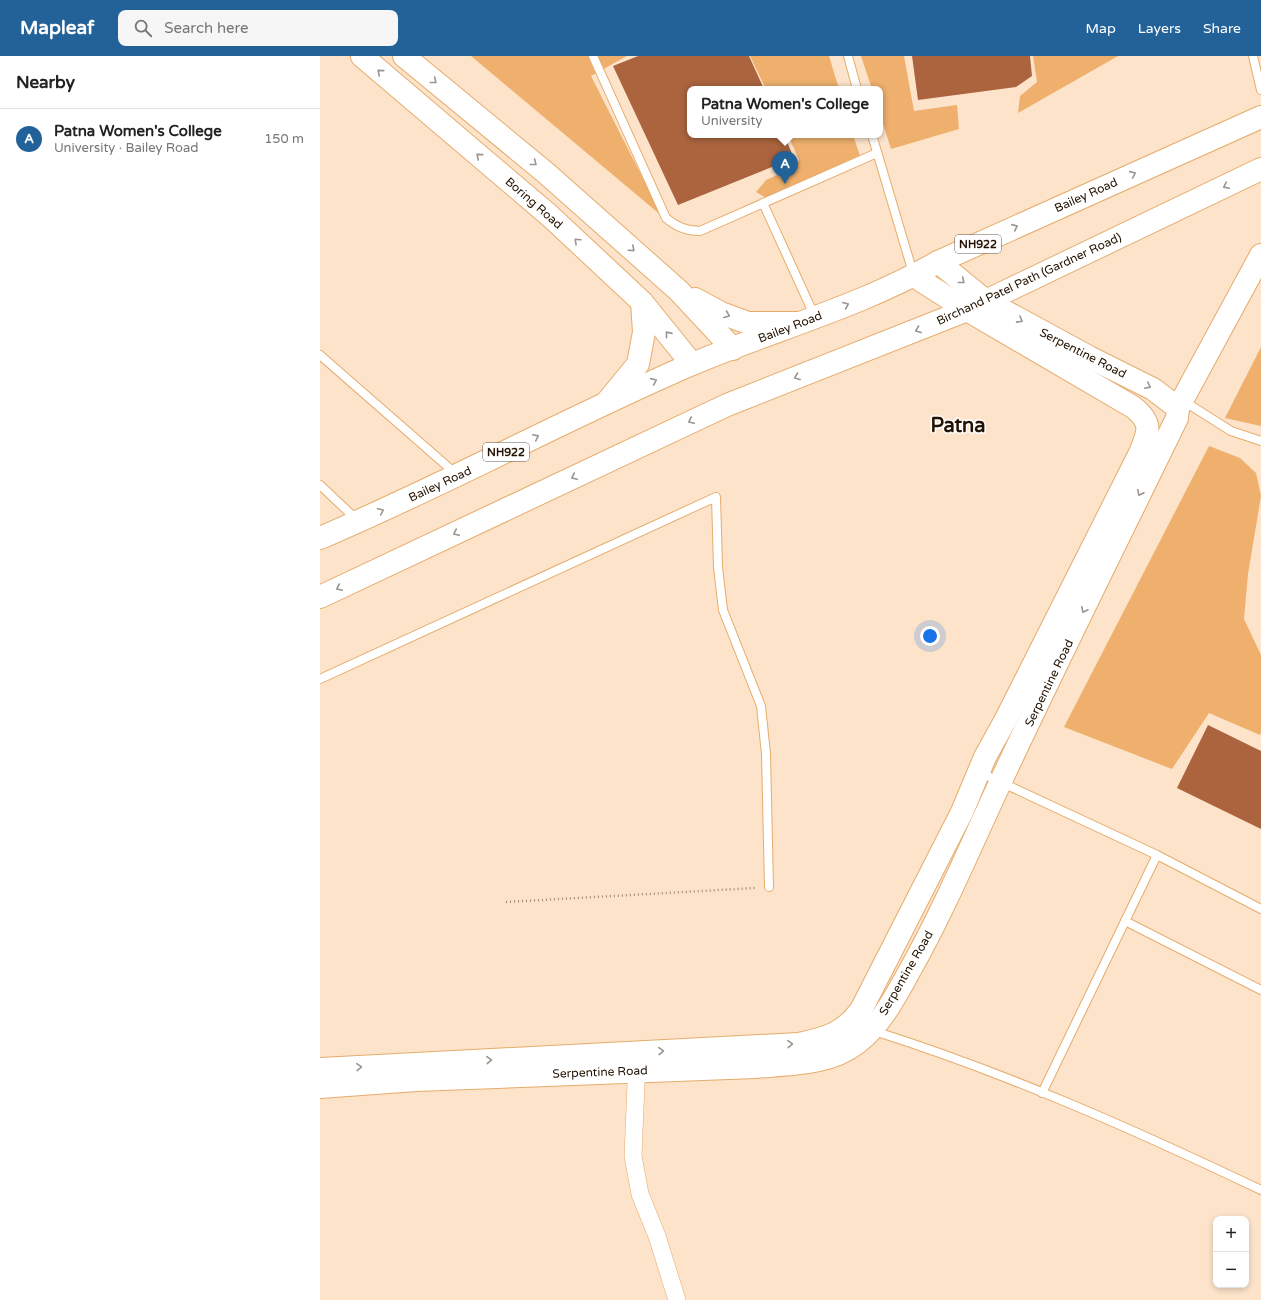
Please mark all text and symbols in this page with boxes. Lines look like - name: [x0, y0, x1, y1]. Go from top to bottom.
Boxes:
- search box: [118, 10, 398, 46]
- text: Mapleaf: [20, 17, 94, 39]
- icon: search: [132, 17, 154, 39]
- text: Search here: [164, 19, 249, 37]
- text: Map: [1086, 20, 1116, 37]
- text: Layers: [1138, 20, 1181, 37]
- text: Share: [1203, 20, 1241, 37]
- one-way arrow: [377, 69, 385, 76]
- text: Nearby: [16, 72, 75, 93]
- one-way arrow: [429, 76, 437, 83]
- popup: [687, 86, 883, 138]
- text: Patna Women's College: [701, 95, 869, 113]
- text: University: [701, 113, 762, 129]
- text: Patna Women's College: [54, 122, 222, 140]
- text: A: [24, 131, 34, 147]
- text: 150 m: [264, 131, 304, 147]
- text: University · Bailey Road: [54, 140, 199, 156]
- pin: A: [772, 151, 798, 184]
- one-way arrow: [476, 153, 484, 160]
- one-way arrow: [530, 159, 537, 166]
- one-way arrow: [1129, 171, 1137, 179]
- street label: Boring Road: [503, 174, 565, 232]
- street label: Bailey Road: [1052, 175, 1120, 215]
- one-way arrow: [1223, 181, 1230, 189]
- one-way arrow: [1010, 224, 1018, 232]
- street label: Birchand Patel Path (Gardner Road): [934, 230, 1124, 328]
- road number: NH922: [955, 235, 1001, 253]
- one-way arrow: [574, 239, 582, 246]
- one-way arrow: [627, 244, 635, 252]
- one-way arrow: [957, 277, 964, 284]
- one-way arrow: [842, 301, 849, 309]
- street label: Bailey Road: [756, 308, 824, 346]
- one-way arrow: [723, 310, 730, 318]
- one-way arrow: [1016, 315, 1023, 323]
- one-way arrow: [914, 325, 921, 333]
- street label: Serpentine Road: [1037, 325, 1129, 381]
- one-way arrow: [665, 331, 672, 339]
- one-way arrow: [793, 373, 800, 381]
- one-way arrow: [650, 378, 657, 386]
- one-way arrow: [1144, 381, 1151, 389]
- district label: Patna: [931, 414, 985, 438]
- one-way arrow: [688, 416, 696, 424]
- one-way arrow: [532, 434, 540, 442]
- road number: NH922: [483, 443, 529, 461]
- street label: Bailey Road: [406, 463, 474, 505]
- one-way arrow: [571, 472, 578, 480]
- one-way arrow: [1138, 488, 1145, 496]
- one-way arrow: [378, 508, 385, 516]
- one-way arrow: [453, 528, 461, 536]
- one-way arrow: [336, 583, 343, 591]
- one-way arrow: [1081, 605, 1089, 613]
- your location: [920, 626, 940, 646]
- street label: Serpentine Road: [1022, 637, 1076, 729]
- street label: Serpentine Road: [876, 928, 936, 1018]
- one-way arrow: [787, 1040, 793, 1049]
- one-way arrow: [658, 1047, 664, 1055]
- one-way arrow: [486, 1056, 492, 1064]
- one-way arrow: [356, 1063, 362, 1071]
- street label: Serpentine Road: [552, 1063, 648, 1081]
- map controls: [1213, 1216, 1249, 1288]
- button: +: [1213, 1216, 1249, 1252]
- button: −: [1213, 1252, 1249, 1288]

